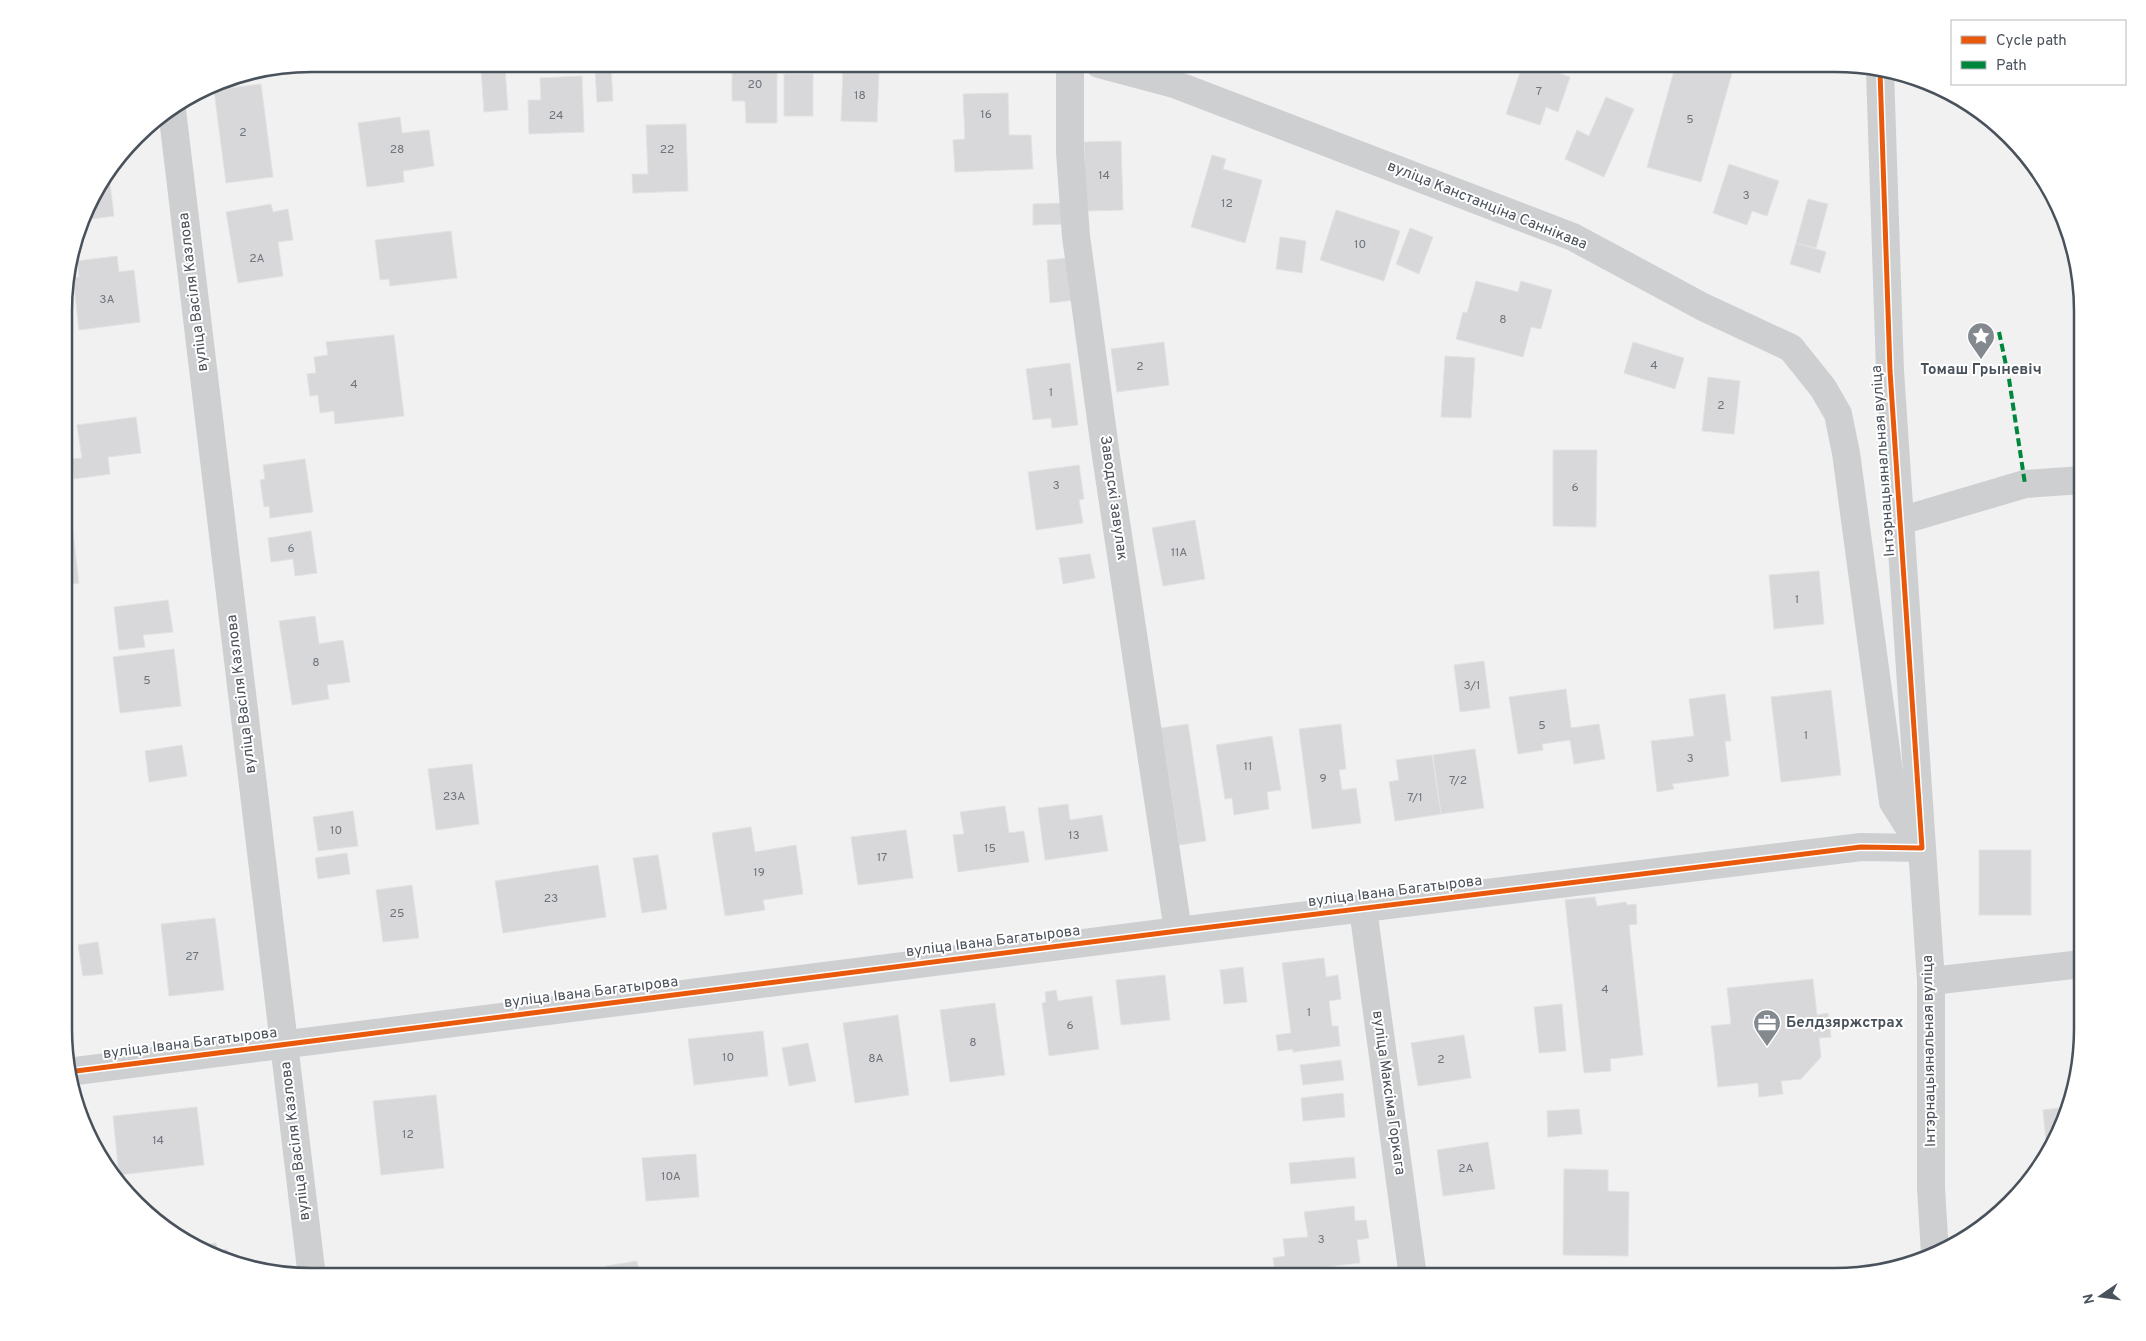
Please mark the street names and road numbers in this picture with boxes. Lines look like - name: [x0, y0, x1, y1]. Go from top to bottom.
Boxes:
- street label: вуліца Канстанціна Саннікава: [1384, 157, 1590, 255]
- street label: вуліца Васіля Казлова: [175, 211, 213, 373]
- street label: Інтэрнацыянальная вуліца: [1868, 365, 1900, 557]
- street label: Заводскі завулак: [1095, 434, 1131, 562]
- street label: вуліца Васіля Казлова: [223, 613, 261, 775]
- street label: вуліца Івана Багатырова: [1307, 872, 1483, 912]
- street label: вуліца Івана Багатырова: [905, 922, 1081, 962]
- street label: Інтэрнацыянальная вуліца: [1919, 955, 1941, 1147]
- street label: вуліца Івана Багатырова: [503, 973, 679, 1013]
- street label: вуліца Максіма Горкага: [1367, 1009, 1409, 1177]
- street label: вуліца Івана Багатырова: [102, 1024, 278, 1064]
- street label: вуліца Васіля Казлова: [277, 1060, 315, 1222]

